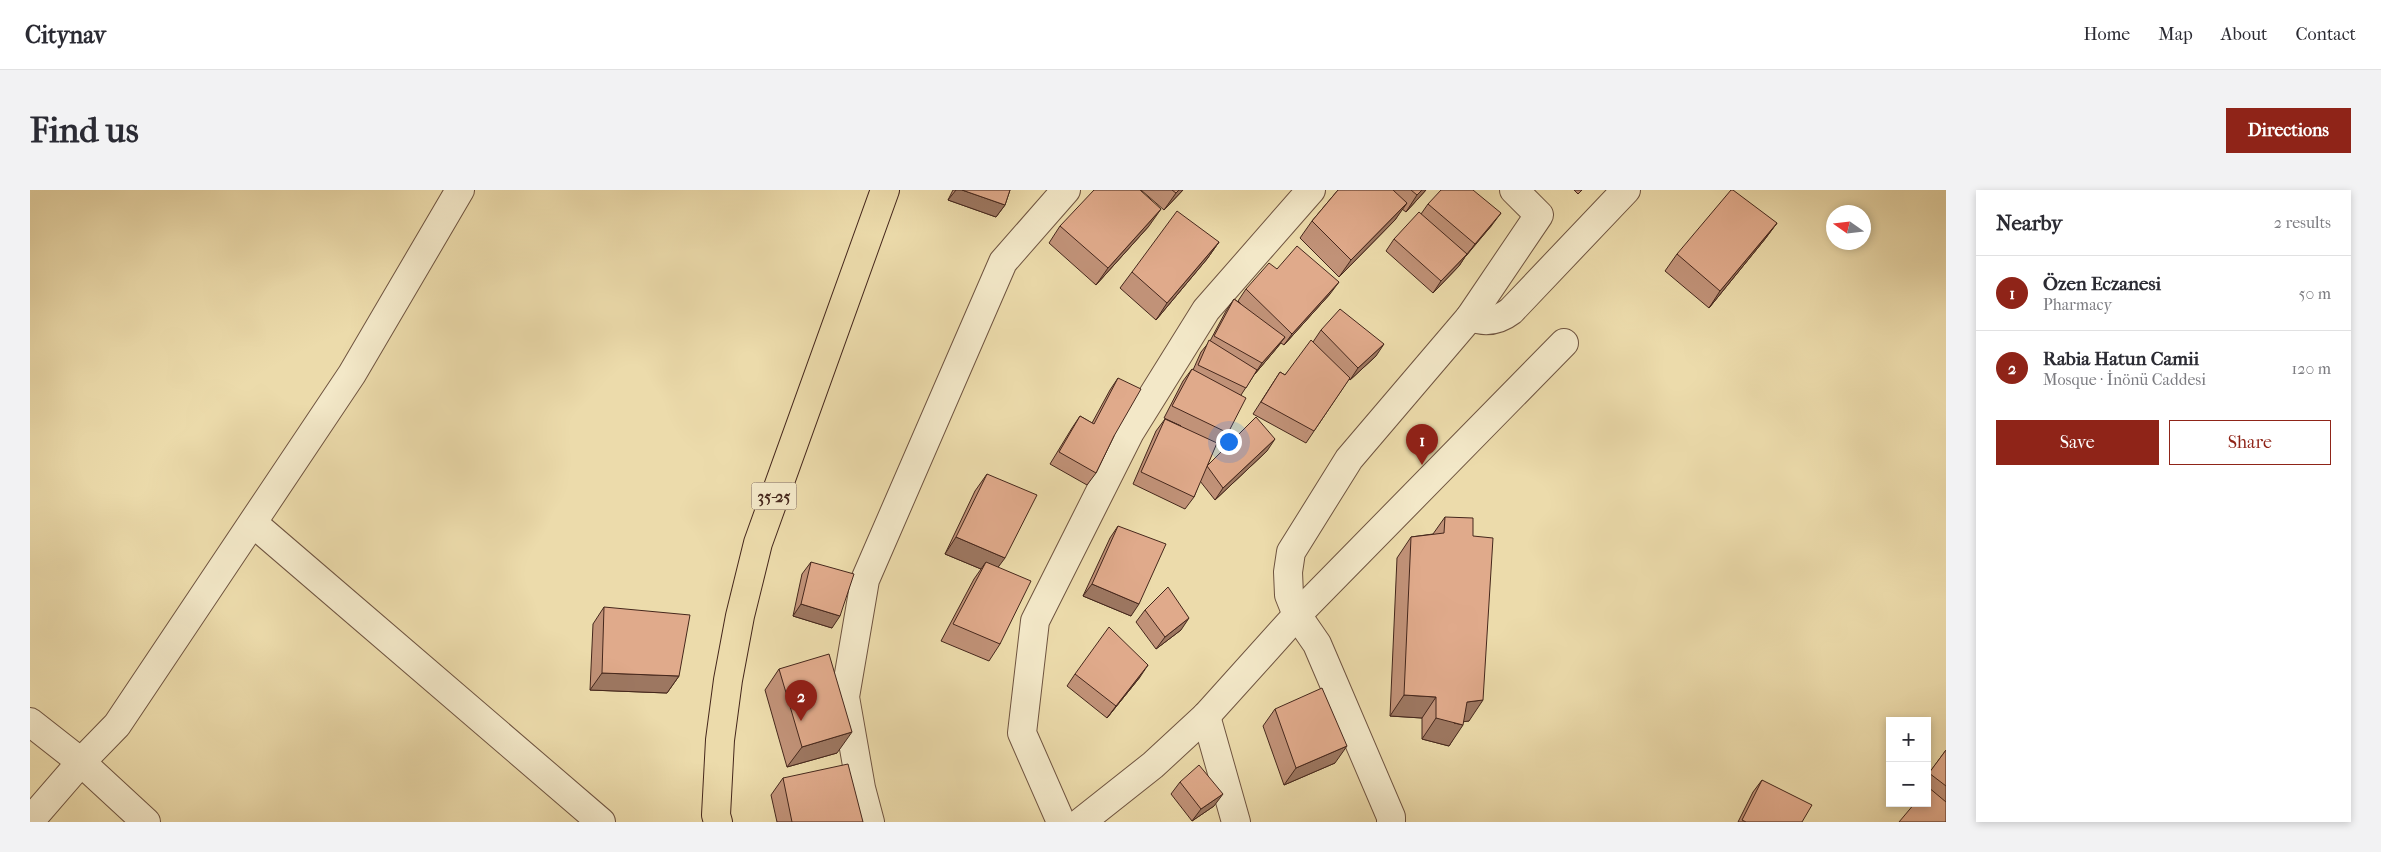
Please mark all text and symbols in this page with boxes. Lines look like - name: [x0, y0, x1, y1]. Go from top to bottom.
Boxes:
- text: Citynav: [25, 21, 106, 49]
- text: Home: [2083, 24, 2130, 45]
- text: Map: [2158, 24, 2193, 45]
- text: About: [2221, 24, 2267, 45]
- text: Contact: [2295, 24, 2356, 45]
- button: Directions: [2226, 108, 2351, 153]
- text: Find us: [30, 110, 139, 151]
- north arrow: [1826, 205, 1871, 250]
- text: Nearby: [1996, 211, 2062, 235]
- text: 2 results: [2274, 213, 2331, 232]
- text: Özen Eczanesi: [2043, 273, 2161, 295]
- text: 1: [2009, 284, 2015, 303]
- text: 50 m: [2299, 284, 2331, 303]
- text: Pharmacy: [2043, 295, 2112, 314]
- text: Rabia Hatun Camii: [2043, 348, 2199, 370]
- text: 2: [2008, 359, 2016, 378]
- text: 120 m: [2292, 359, 2331, 378]
- text: Mosque · İnönü Caddesi: [2043, 370, 2206, 389]
- button: Save: [1996, 420, 2159, 465]
- button: Share: [2169, 420, 2331, 465]
- pin: 1: [1406, 424, 1438, 465]
- your location: [1216, 429, 1242, 455]
- road number: 35-25: [752, 482, 796, 510]
- pin: 2: [785, 680, 817, 721]
- map controls: [1886, 717, 1931, 807]
- button: +: [1886, 717, 1931, 762]
- button: −: [1886, 762, 1931, 807]

